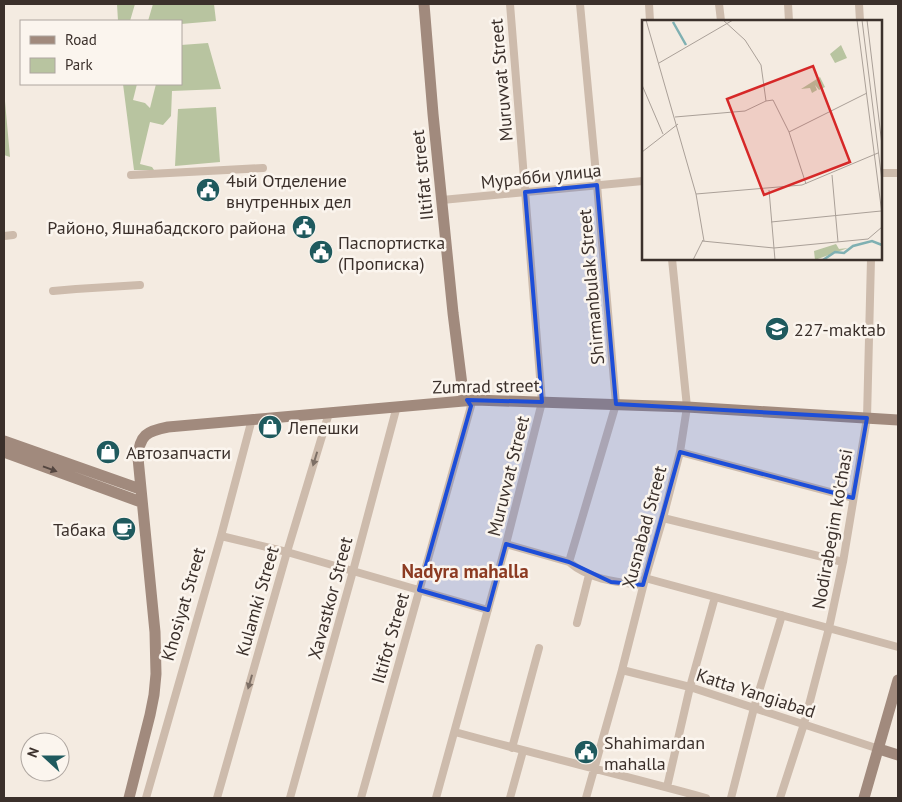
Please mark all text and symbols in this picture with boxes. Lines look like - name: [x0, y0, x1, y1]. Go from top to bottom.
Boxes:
- street label: Muruvvat Street: [484, 18, 518, 142]
- legend: [20, 20, 182, 85]
- inset map: [642, 20, 882, 260]
- text: Road: [65, 30, 97, 49]
- text: Park: [65, 55, 93, 74]
- street label: Iltifаt street: [406, 129, 438, 221]
- street label: Мурабби улица: [480, 158, 602, 194]
- place label: 4ый Отделение внутренных дел: [226, 169, 352, 213]
- public building icon: 4ый Отделение внутренных дел: [195, 177, 221, 203]
- street label: Shirmаnbulak Street: [573, 208, 609, 366]
- public building icon: Районо, Яшнабадского района: [291, 214, 317, 240]
- place label: Районо, Яшнабадского района: [47, 216, 286, 239]
- place label: Паспортистка (Прописка): [338, 231, 445, 275]
- public building icon: Паспортистка (Прописка): [308, 239, 334, 265]
- school or university icon: 227-maktab: [764, 316, 790, 342]
- place label: 227-maktab: [794, 318, 886, 341]
- street label: Zumrad street: [432, 374, 540, 398]
- shop icon: Лепешки: [257, 414, 283, 440]
- street label: Muruvvat Street: [482, 414, 534, 538]
- place label: Лепешки: [287, 416, 359, 439]
- shop icon: Автозапчасти: [95, 439, 121, 465]
- place label: Автозапчасти: [126, 441, 231, 464]
- street label: Nodirabegim ko'chasi: [807, 447, 857, 611]
- one-way arrow: [310, 452, 318, 467]
- street label: Xusnabad Street: [617, 463, 671, 591]
- one-way arrow: [42, 466, 57, 473]
- cafe icon: Табака: [111, 516, 137, 542]
- place label: Табака: [53, 518, 106, 541]
- street label: Xavastkor Street: [303, 534, 357, 662]
- street label: Kulamki Street: [230, 543, 284, 659]
- street label: Khosiyat Street: [156, 545, 210, 663]
- district label: Nadyra mahalla: [401, 559, 529, 583]
- street label: Iltifot Street: [366, 590, 414, 686]
- street label: Katta Yangiabad: [693, 663, 819, 723]
- one-way arrow: [245, 675, 253, 690]
- place label: Shahimardan mahalla: [604, 731, 705, 775]
- north arrow: [20, 732, 70, 782]
- public building icon: Shahimardan mahalla: [573, 739, 599, 765]
- text: N: [23, 745, 43, 760]

